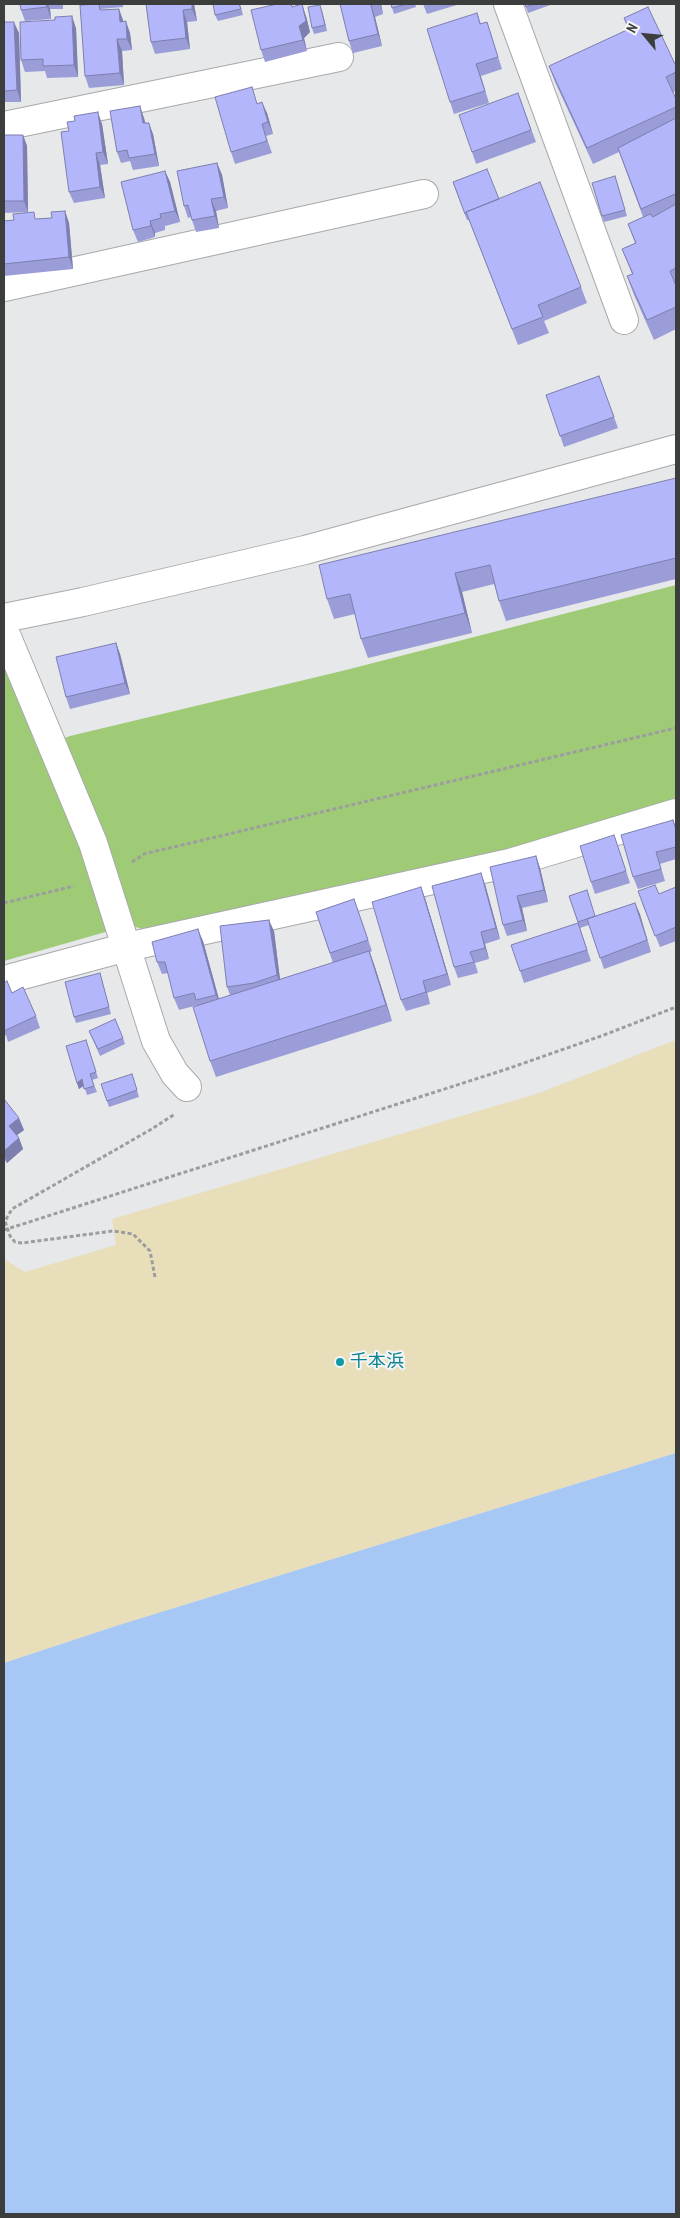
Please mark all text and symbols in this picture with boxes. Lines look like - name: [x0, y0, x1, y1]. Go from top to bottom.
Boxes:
- north arrow: [620, 10, 670, 60]
- text: N: [622, 20, 641, 36]
- place label: 千本浜: [350, 1351, 404, 1373]
- marker: 千本浜: [334, 1356, 346, 1368]

